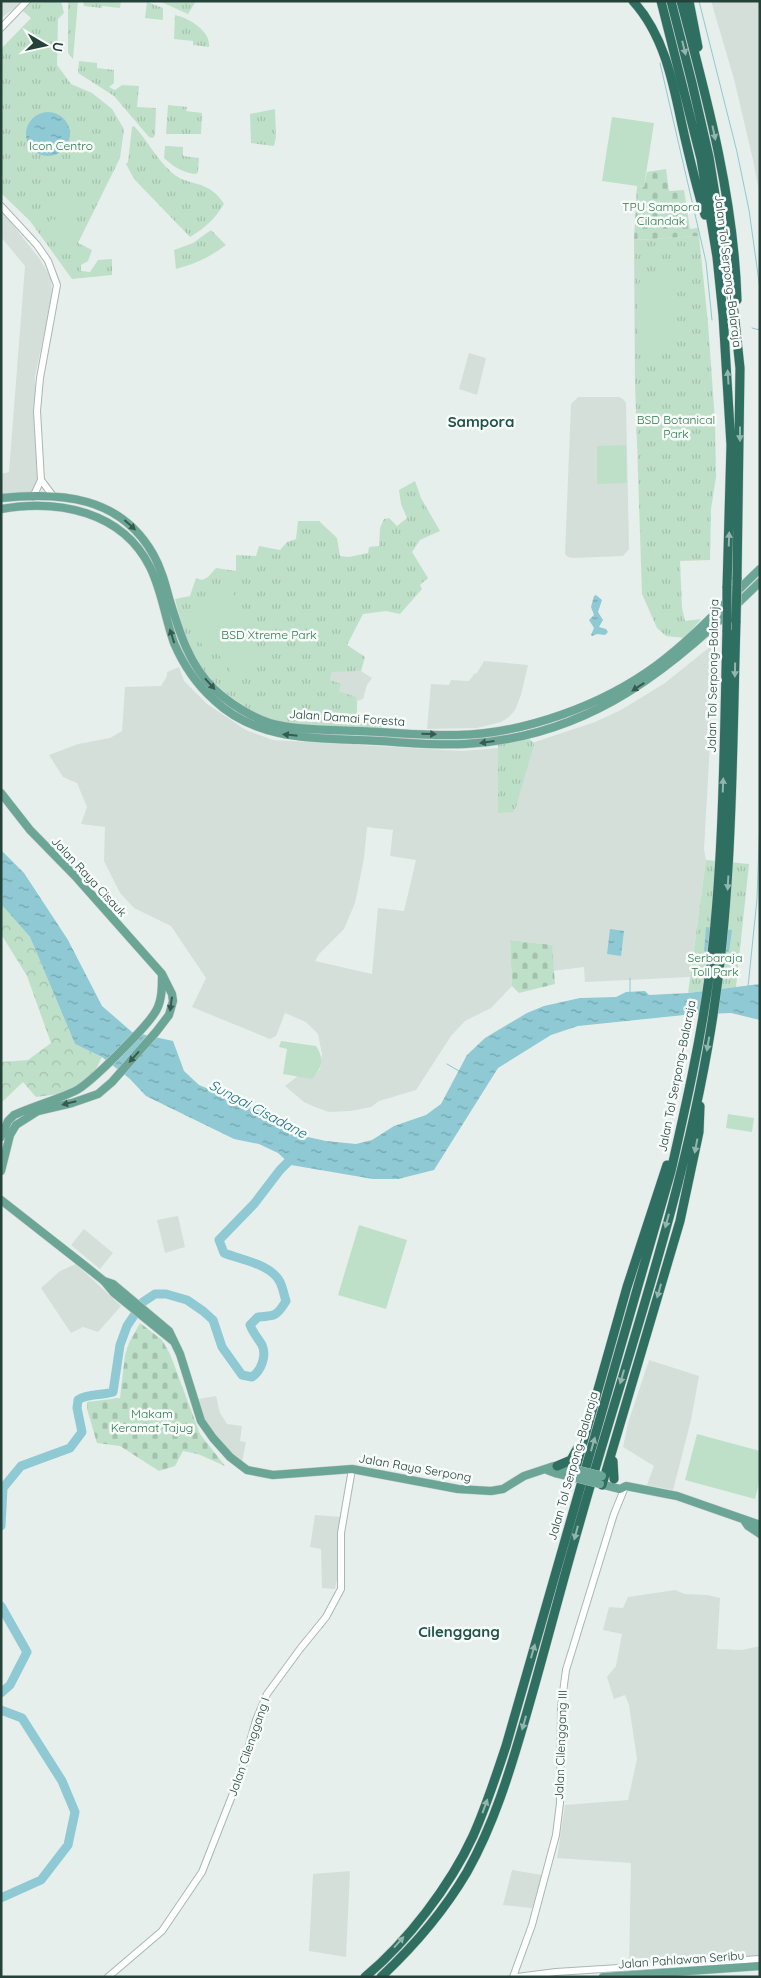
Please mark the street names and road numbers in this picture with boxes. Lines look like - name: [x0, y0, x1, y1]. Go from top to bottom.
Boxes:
- street label: Jalan Tol Serpong–Balaraja: [712, 194, 745, 348]
- street label: Jalan Tol Serpong–Balaraja: [704, 599, 721, 753]
- street label: Jalan Damai Foresta: [288, 706, 406, 729]
- street label: Jalan Raya Cisauk: [49, 834, 130, 920]
- street label: Jalan Tol Serpong–Balaraja: [654, 999, 699, 1153]
- street label: Jalan Tol Serpong–Balaraja: [544, 1390, 601, 1542]
- street label: Jalan Raya Serpong: [358, 1450, 473, 1485]
- street label: Jalan Cilenggang III: [551, 1690, 570, 1800]
- street label: Jalan Cilenggang I: [225, 1695, 273, 1798]
- street label: Jalan Pahlawan Seribu: [617, 1948, 745, 1971]

